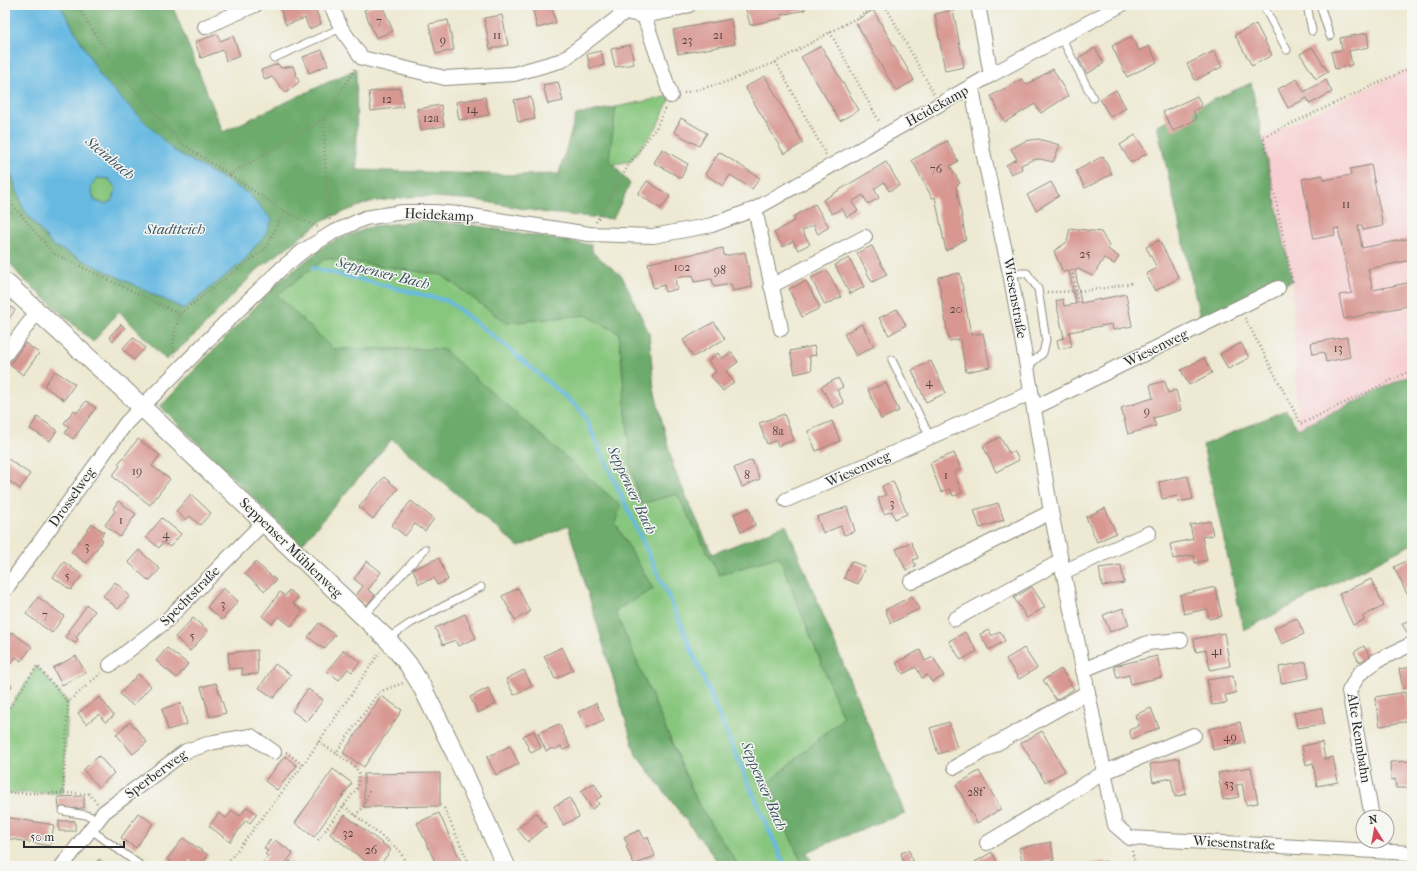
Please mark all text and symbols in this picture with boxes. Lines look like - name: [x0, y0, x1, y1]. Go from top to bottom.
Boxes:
- house number: 7: [376, 14, 382, 28]
- house number: 11: [493, 28, 501, 42]
- house number: 21: [713, 28, 723, 42]
- house number: 9: [440, 33, 446, 47]
- house number: 23: [681, 33, 693, 47]
- street label: Heidekamp: [903, 82, 972, 130]
- house number: 12: [382, 92, 392, 106]
- house number: 14: [466, 102, 479, 116]
- house number: 12a: [423, 111, 439, 125]
- water label: Steinbach: [81, 132, 139, 184]
- house number: 76: [930, 162, 943, 176]
- house number: 11: [1342, 197, 1350, 211]
- street label: Heidekamp: [404, 205, 474, 225]
- water label: Stadtteich: [144, 220, 205, 238]
- house number: 25: [1079, 247, 1091, 261]
- water label: Seppenser Bach: [333, 252, 432, 293]
- street label: Wiesenstraße: [999, 255, 1031, 340]
- house number: 102: [673, 260, 691, 274]
- house number: 98: [714, 263, 726, 277]
- house number: 20: [950, 302, 962, 316]
- street label: Wiesenweg: [1120, 325, 1191, 371]
- house number: 13: [1333, 341, 1343, 355]
- house number: 4: [925, 375, 933, 389]
- house number: 9: [1144, 404, 1150, 418]
- house number: 8a: [772, 424, 784, 438]
- water label: Seppenser Bach: [603, 442, 660, 537]
- street label: Wiesenweg: [822, 447, 893, 491]
- street label: Drosselweg: [45, 463, 99, 530]
- house number: 19: [132, 464, 142, 478]
- house number: 8: [744, 468, 750, 482]
- house number: 1: [944, 468, 948, 482]
- street label: Seppenser Mühlenweg: [236, 494, 347, 602]
- house number: 3: [890, 496, 895, 510]
- house number: 1: [119, 513, 123, 527]
- house number: 4: [162, 527, 170, 541]
- house number: 3: [85, 539, 90, 553]
- street label: Spechtstraße: [156, 562, 224, 630]
- house number: 5: [64, 569, 70, 583]
- house number: 3: [221, 597, 226, 611]
- house number: 7: [42, 608, 48, 622]
- house number: 5: [189, 629, 195, 643]
- house number: 41: [1211, 644, 1223, 658]
- street label: Alte Rennbahn: [1343, 691, 1374, 784]
- house number: 49: [1223, 730, 1237, 744]
- water label: Seppenser Bach: [737, 738, 791, 834]
- street label: Sperberweg: [122, 745, 191, 802]
- house number: 53: [1224, 777, 1234, 791]
- house number: 28f: [967, 785, 986, 799]
- north arrow: [1355, 809, 1395, 849]
- text: N: [1368, 812, 1379, 827]
- scale bar: [24, 823, 124, 849]
- house number: 32: [342, 826, 354, 840]
- text: 50 m: [30, 830, 54, 844]
- street label: Wiesenstraße: [1192, 832, 1275, 854]
- house number: 26: [365, 843, 378, 857]

